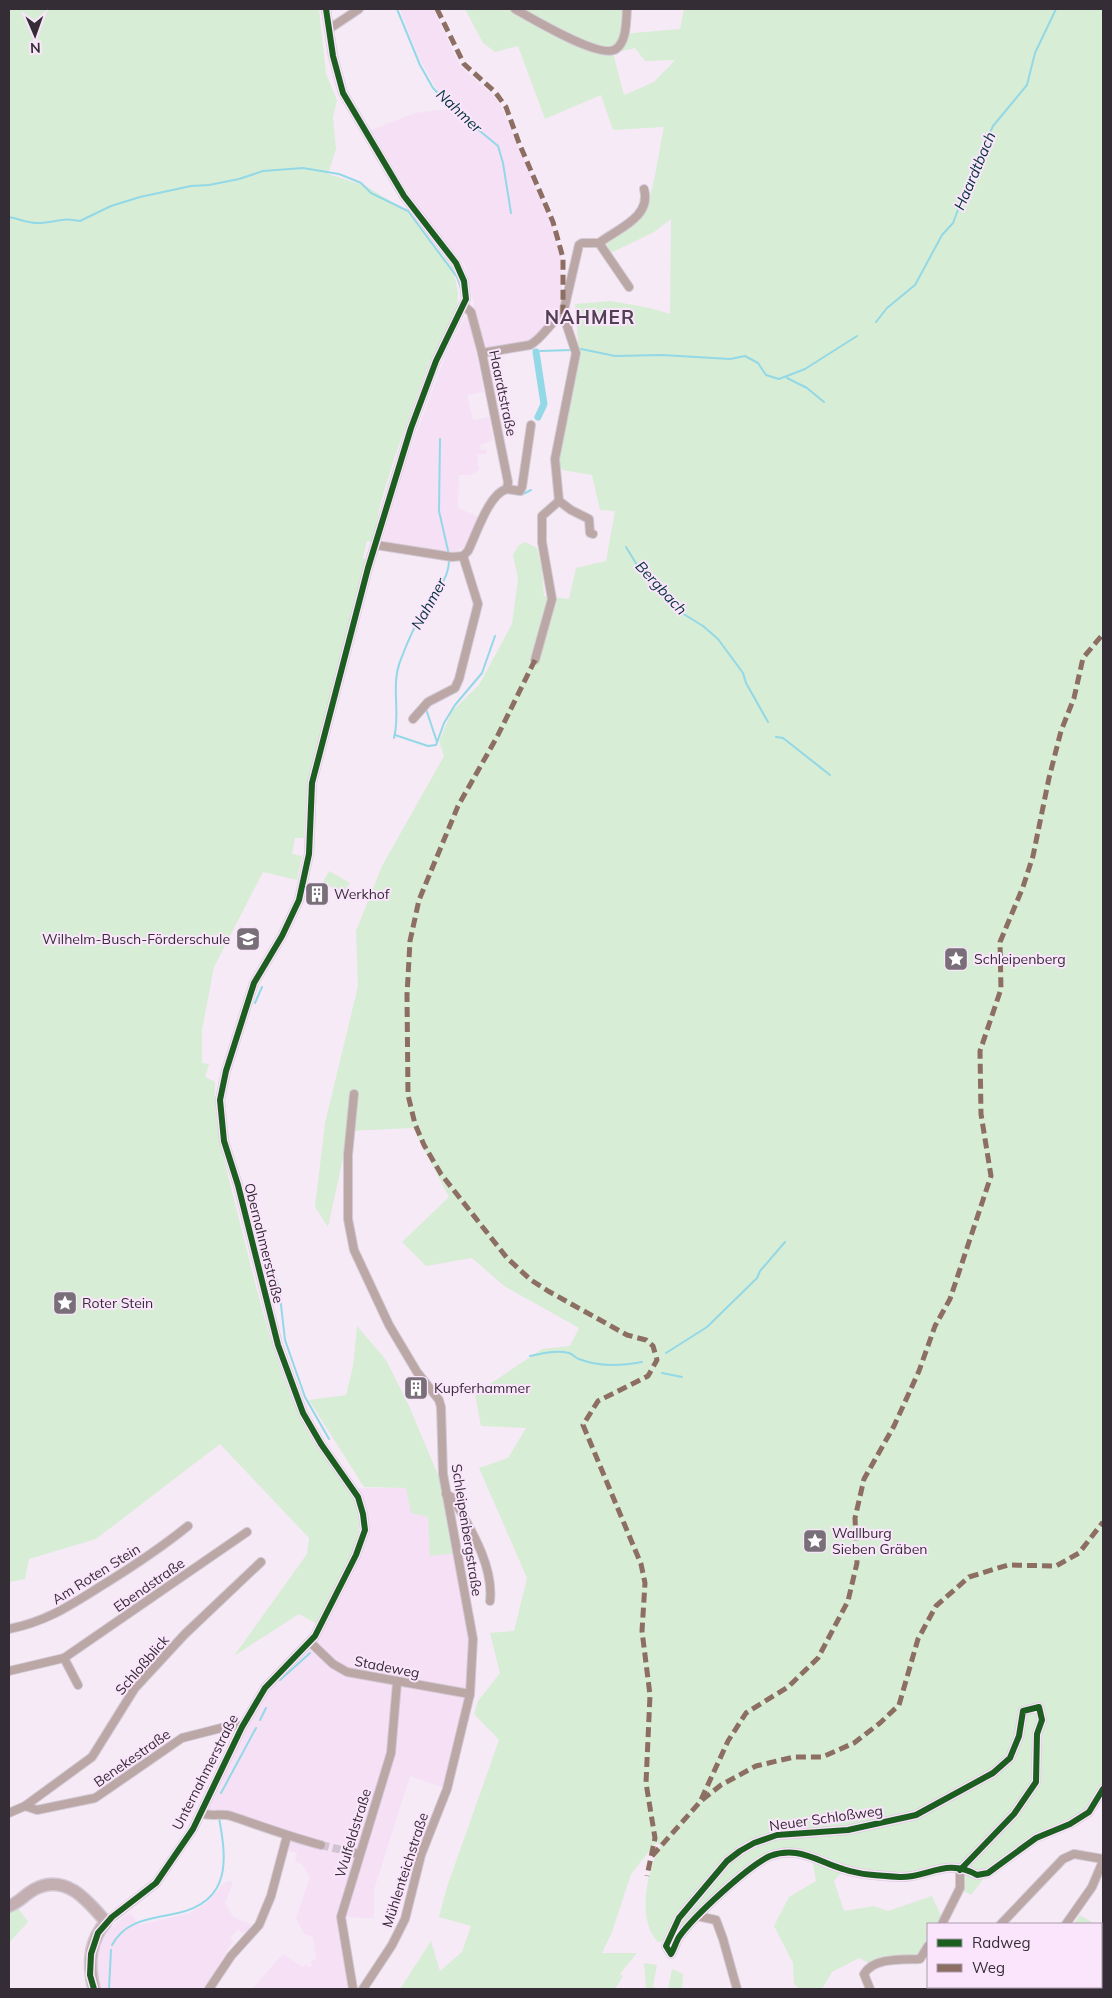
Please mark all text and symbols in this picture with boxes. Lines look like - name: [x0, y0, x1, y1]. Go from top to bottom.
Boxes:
- north arrow: [10, 10, 60, 60]
- text: N: [30, 39, 41, 57]
- water label: Nahmer: [432, 85, 487, 137]
- water label: Haardtbach: [950, 129, 1000, 213]
- district label: NAHMER: [545, 305, 635, 329]
- street label: Haardtstraße: [485, 348, 521, 438]
- water label: Bergbach: [632, 557, 691, 619]
- water label: Nahmer: [407, 574, 451, 633]
- building icon: Werkhof: [304, 881, 330, 907]
- place label: Werkhof: [334, 885, 390, 903]
- school or university icon: Wilhelm-Busch-Förderschule: [235, 926, 261, 952]
- place label: Wilhelm-Busch-Förderschule: [42, 930, 230, 948]
- place icon: Schleipenberg: [943, 946, 969, 972]
- place label: Schleipenberg: [974, 950, 1066, 968]
- street label: Obernahmerstraße: [240, 1181, 288, 1305]
- place icon: Roter Stein: [52, 1290, 78, 1316]
- place label: Roter Stein: [82, 1294, 153, 1312]
- building icon: Kupferhammer: [403, 1375, 429, 1401]
- place label: Kupferhammer: [434, 1379, 531, 1397]
- street label: Schleipenbergstraße: [448, 1463, 486, 1597]
- place label: Wallburg Sieben Gräben: [832, 1524, 927, 1558]
- place icon: Wallburg Sieben Gräben: [802, 1528, 828, 1554]
- street label: Am Roten Stein: [49, 1540, 143, 1608]
- street label: Ebendstraße: [110, 1554, 188, 1616]
- street label: Schloßblick: [111, 1631, 173, 1699]
- street label: Stadeweg: [353, 1652, 421, 1682]
- street label: Unternahmerstraße: [168, 1711, 242, 1833]
- street label: Benekestraße: [90, 1725, 174, 1791]
- street label: Wulfeldstraße: [331, 1786, 375, 1880]
- street label: Neuer Schloßweg: [768, 1801, 884, 1835]
- street label: Mühlenteichstraße: [378, 1810, 432, 1930]
- legend: [927, 1923, 1102, 1988]
- text: Radweg: [972, 1933, 1030, 1952]
- text: Weg: [972, 1958, 1005, 1977]

